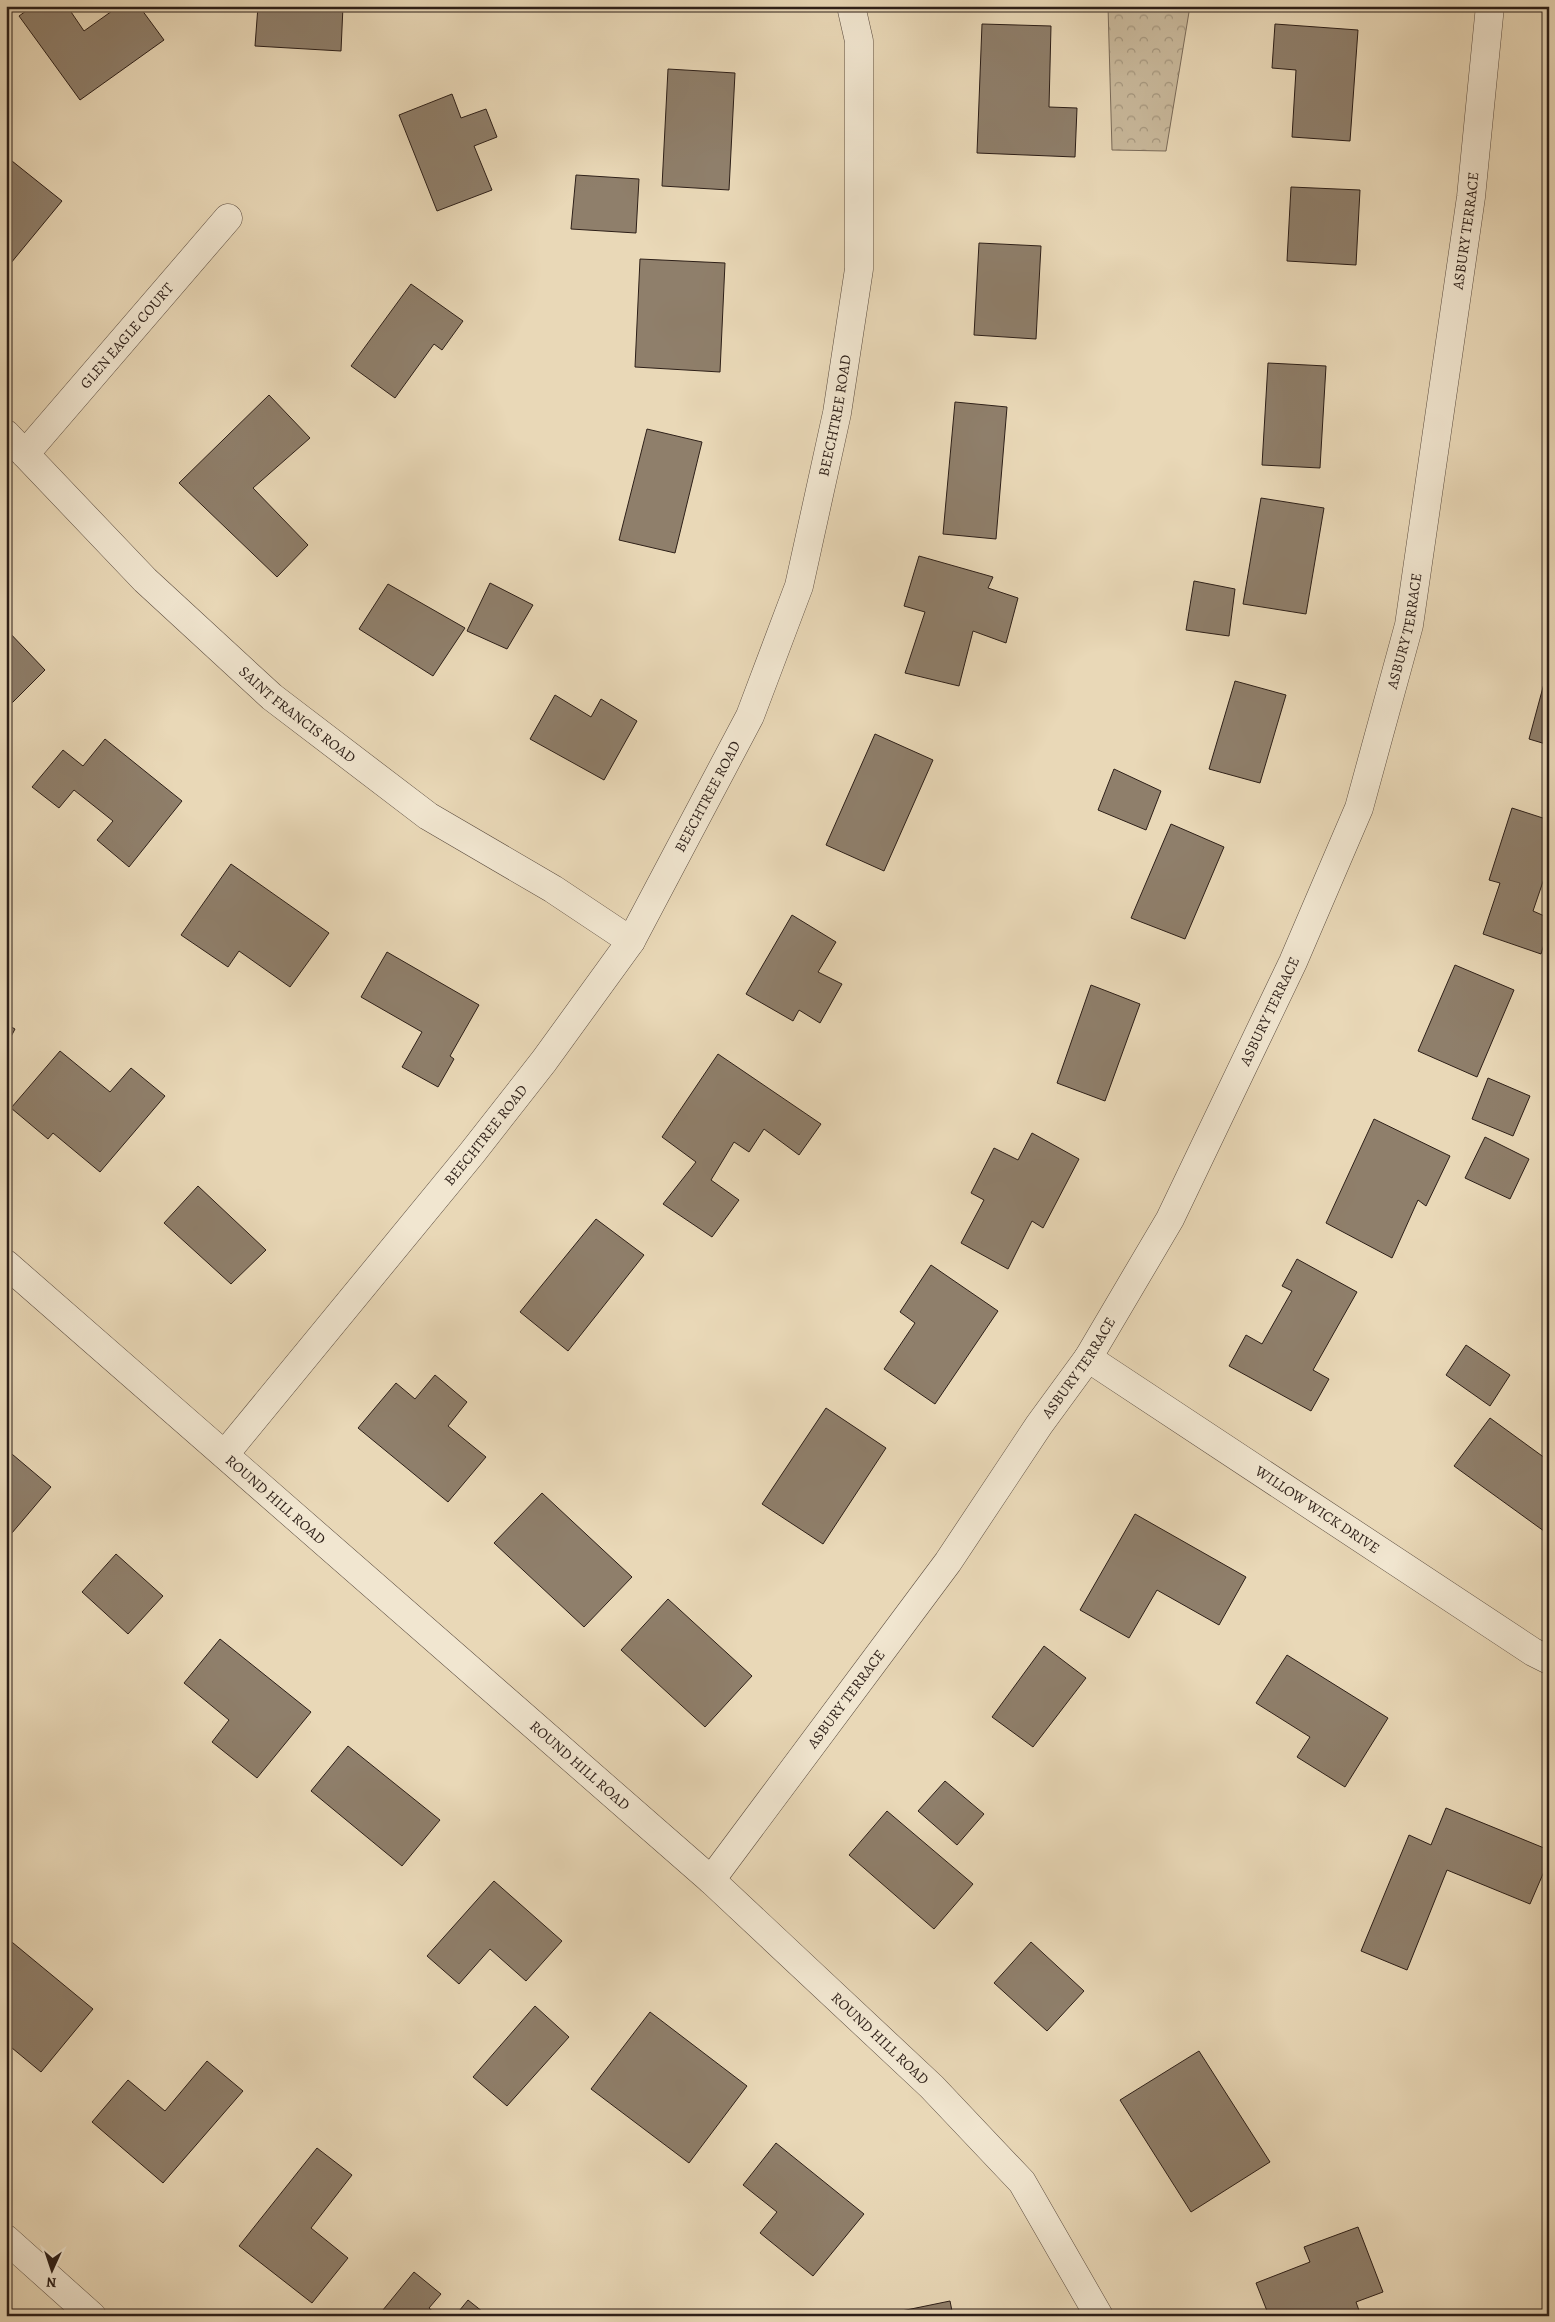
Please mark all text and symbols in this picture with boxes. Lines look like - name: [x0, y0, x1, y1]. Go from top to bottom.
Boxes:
- street label: ASBURY TERRACE: [1448, 171, 1483, 292]
- street label: GLEN EAGLE COURT: [75, 278, 178, 393]
- street label: BEECHTREE ROAD: [813, 353, 856, 478]
- street label: ASBURY TERRACE: [1382, 572, 1426, 692]
- street label: SAINT FRANCIS ROAD: [235, 661, 360, 767]
- street label: BEECHTREE ROAD: [670, 737, 745, 856]
- street label: ASBURY TERRACE: [1235, 954, 1304, 1070]
- street label: BEECHTREE ROAD: [439, 1080, 532, 1190]
- street label: ASBURY TERRACE: [1037, 1313, 1120, 1423]
- street label: ROUND HILL ROAD: [221, 1450, 330, 1549]
- street label: WILLOW WICK DRIVE: [1250, 1461, 1384, 1558]
- street label: ASBURY TERRACE: [802, 1645, 889, 1753]
- street label: ROUND HILL ROAD: [525, 1716, 634, 1815]
- street label: ROUND HILL ROAD: [827, 1988, 933, 2089]
- north arrow: [28, 2244, 78, 2294]
- text: N: [46, 2273, 57, 2292]

